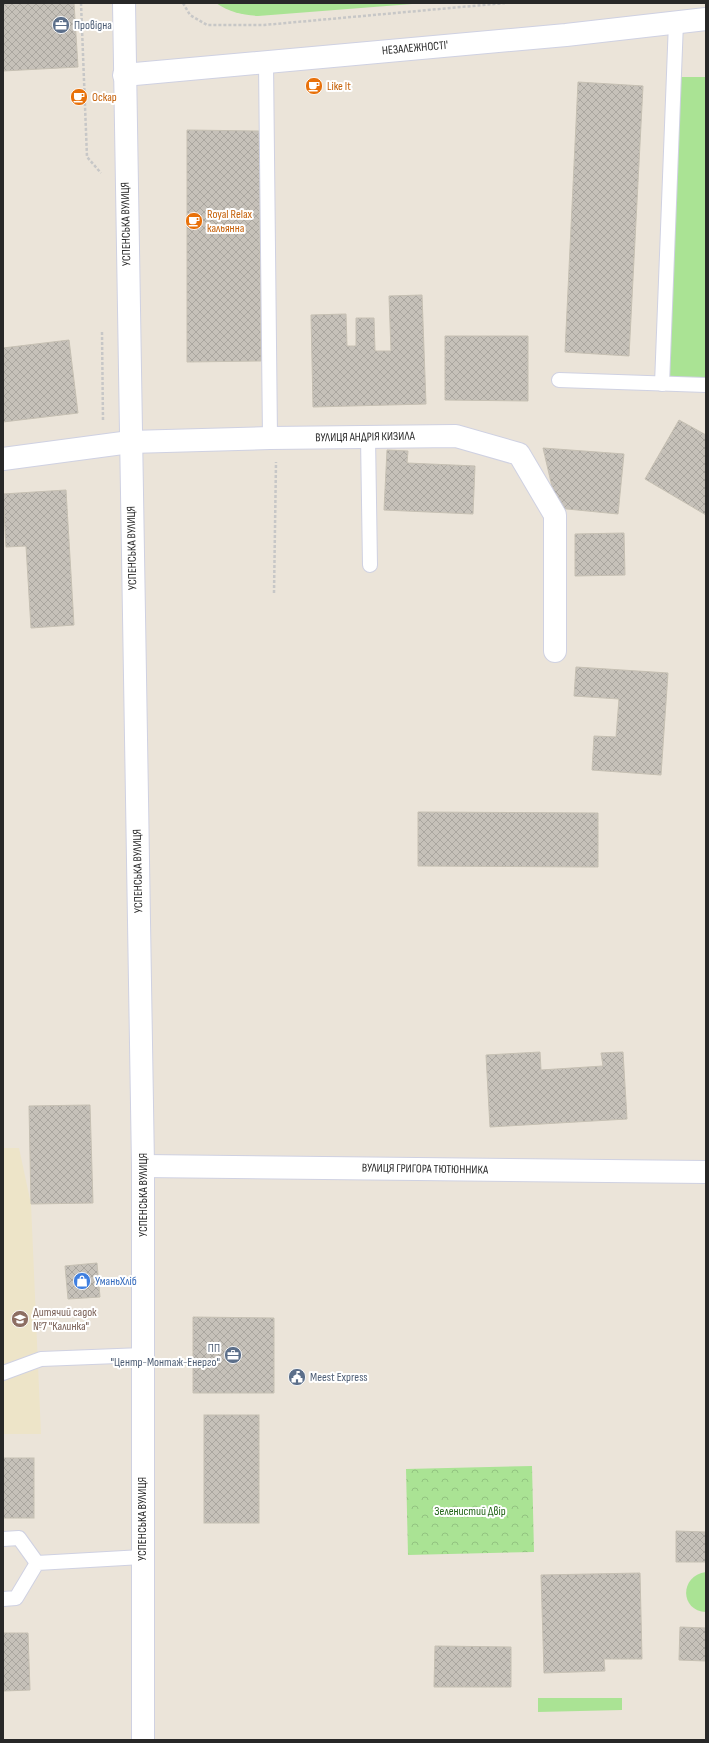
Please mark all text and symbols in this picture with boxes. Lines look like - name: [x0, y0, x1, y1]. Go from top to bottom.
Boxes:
- office icon: Провідна: [51, 15, 71, 35]
- place label: Провідна: [74, 18, 112, 33]
- street label: НЕЗАЛЕЖНОСТІ': [381, 38, 449, 58]
- cafe icon: Like It: [304, 76, 324, 96]
- place label: Like It: [327, 79, 351, 94]
- cafe icon: Оскар: [69, 87, 89, 107]
- place label: Оскар: [92, 90, 117, 105]
- street label: УСПЕНСЬКА ВУЛИЦЯ: [118, 182, 134, 266]
- place label: Royal Relax кальянна: [207, 207, 253, 236]
- cafe icon: Royal Relax кальянна: [184, 211, 204, 231]
- street label: ВУЛИЦЯ АНДРІЯ КИЗИЛА: [315, 429, 416, 445]
- street label: УСПЕНСЬКА ВУЛИЦЯ: [124, 506, 140, 590]
- street label: УСПЕНСЬКА ВУЛИЦЯ: [130, 829, 146, 913]
- street label: УСПЕНСЬКА ВУЛИЦЯ: [136, 1153, 151, 1237]
- street label: ВУЛИЦЯ ГРИГОРА ТЮТЮННИКА: [362, 1160, 489, 1178]
- shop icon: УманьХліб: [72, 1271, 92, 1291]
- place label: УманьХліб: [95, 1274, 137, 1289]
- place label: Дитячий садок №7 "Калинка": [33, 1305, 97, 1334]
- school or university icon: Дитячий садок №7 "Калинка": [10, 1309, 30, 1329]
- place label: ПП "Центр-Монтаж-Енерго": [111, 1341, 220, 1370]
- office icon: ПП "Центр-Монтаж-Енерго": [223, 1345, 243, 1365]
- public building icon: Meest Express: [287, 1367, 307, 1387]
- place label: Meest Express: [310, 1370, 368, 1385]
- street label: УСПЕНСЬКА ВУЛИЦЯ: [135, 1477, 150, 1561]
- park label: Зеленистий Двір: [434, 1504, 506, 1519]

